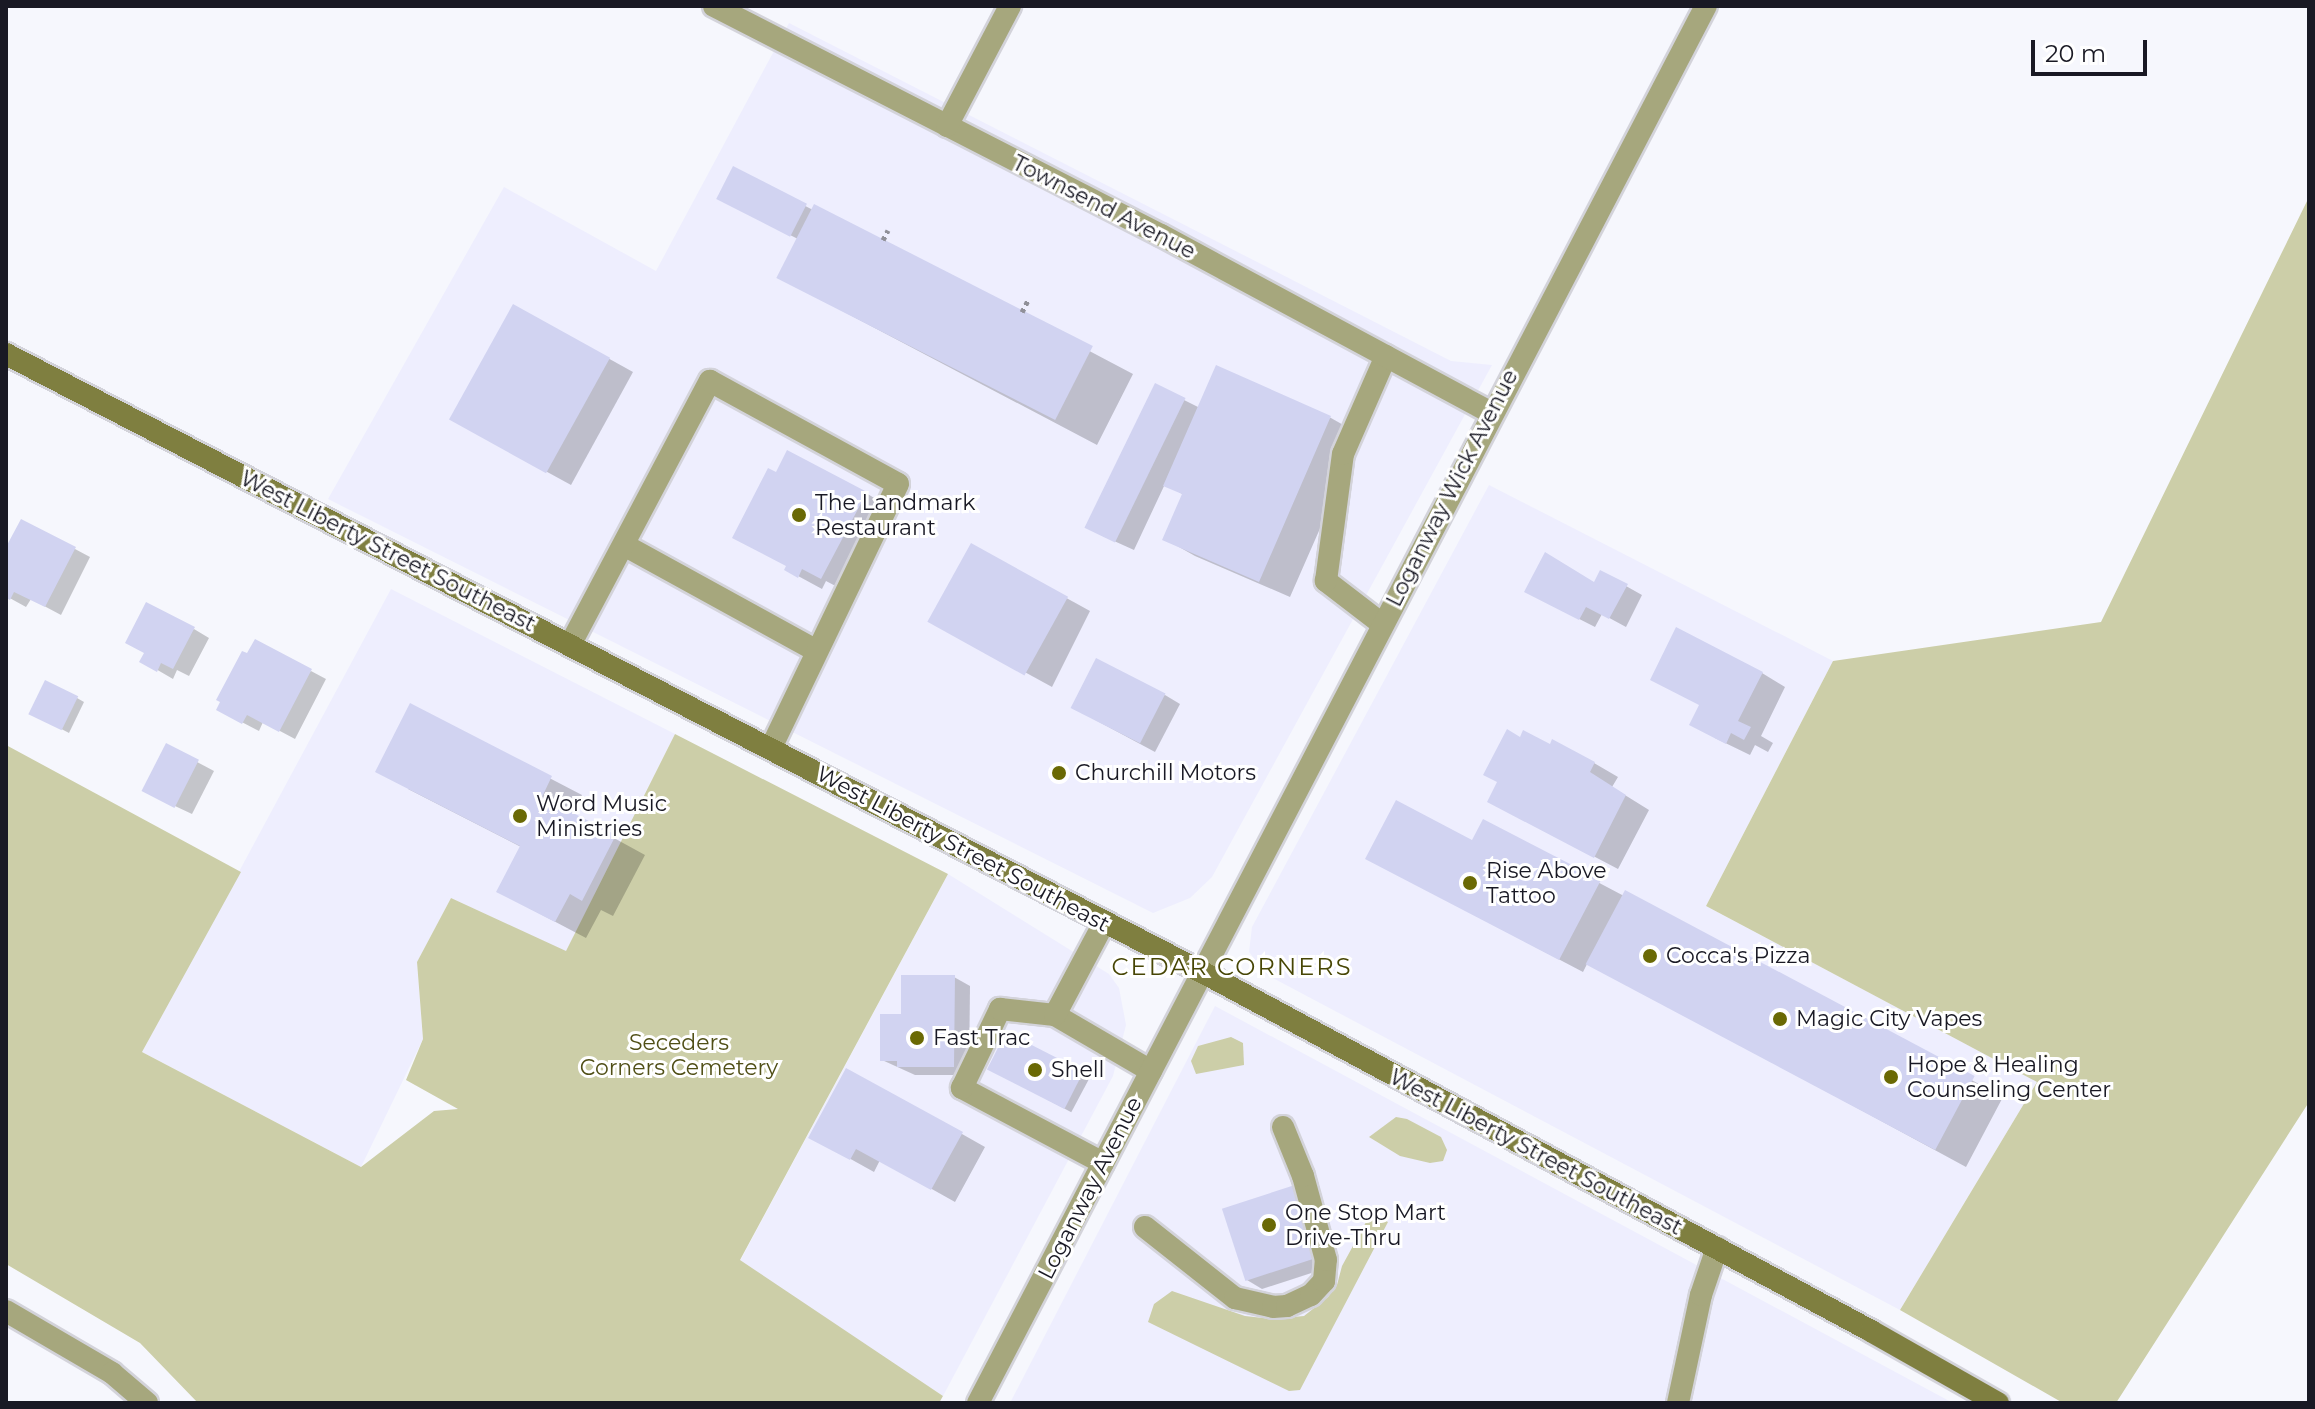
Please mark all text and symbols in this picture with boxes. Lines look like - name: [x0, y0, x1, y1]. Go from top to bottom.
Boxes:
- scale bar: [2035, 24, 2151, 74]
- text: 20 m: [2045, 39, 2106, 68]
- street label: Townsend Avenue: [1008, 149, 1200, 265]
- street label: Loganway Wick Avenue: [1381, 365, 1523, 611]
- street label: West Liberty Street Southeast: [236, 465, 540, 637]
- place label: The Landmark Restaurant: [815, 489, 975, 540]
- marker: The Landmark Restaurant: [790, 506, 808, 524]
- street label: West Liberty Street Southeast: [812, 760, 1114, 938]
- place label: Churchill Motors: [1075, 760, 1256, 786]
- marker: Churchill Motors: [1050, 764, 1068, 782]
- place label: Word Music Ministries: [536, 790, 667, 842]
- marker: Word Music Ministries: [511, 807, 529, 825]
- place label: Rise Above Tattoo: [1486, 857, 1607, 908]
- marker: Rise Above Tattoo: [1461, 874, 1479, 892]
- place label: Cocca's Pizza: [1666, 943, 1811, 969]
- marker: Cocca's Pizza: [1641, 947, 1659, 965]
- district label: CEDAR CORNERS: [1112, 953, 1352, 981]
- place label: Magic City Vapes: [1796, 1006, 1982, 1032]
- marker: Magic City Vapes: [1771, 1010, 1789, 1028]
- place label: Fast Trac: [933, 1025, 1030, 1051]
- park label: Seceders Corners Cemetery: [580, 1029, 778, 1080]
- marker: Fast Trac: [908, 1029, 926, 1047]
- place label: Hope & Healing Counseling Center: [1907, 1051, 2111, 1102]
- place label: Shell: [1051, 1057, 1105, 1083]
- marker: Shell: [1026, 1061, 1044, 1079]
- street label: West Liberty Street Southeast: [1385, 1063, 1687, 1241]
- marker: Hope & Healing Counseling Center: [1882, 1068, 1900, 1086]
- street label: Loganway Avenue: [1033, 1092, 1147, 1284]
- place label: One Stop Mart Drive-Thru: [1285, 1199, 1446, 1250]
- marker: One Stop Mart Drive-Thru: [1260, 1216, 1278, 1234]

